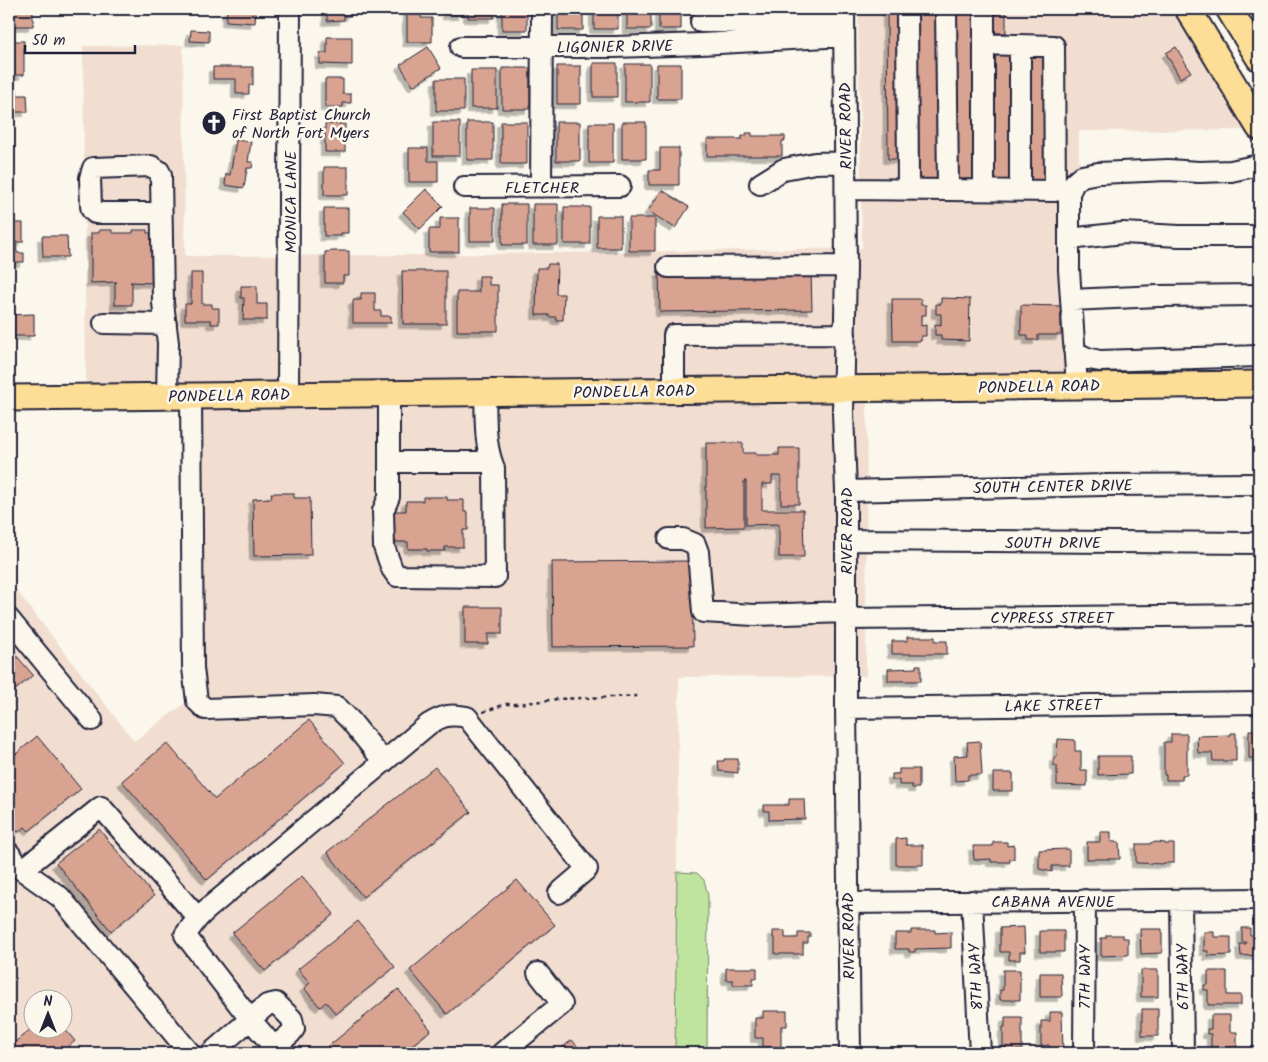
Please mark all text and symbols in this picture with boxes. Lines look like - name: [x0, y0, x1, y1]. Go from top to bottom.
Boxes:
- scale bar: [25, 22, 135, 54]
- text: 50 m: [32, 29, 66, 53]
- street label: LIGONIER DRIVE: [556, 34, 674, 61]
- street label: RIVER ROAD: [833, 82, 860, 170]
- place label: First Baptist Church of North Fort Myers: [232, 103, 371, 146]
- church icon: First Baptist Church of North Fort Myers: [201, 110, 227, 136]
- street label: MONICA LANE: [279, 150, 304, 253]
- street label: FLETCHER: [505, 176, 579, 201]
- street label: PONDELLA ROAD: [978, 374, 1100, 401]
- street label: PONDELLA ROAD: [573, 379, 695, 406]
- street label: PONDELLA ROAD: [168, 383, 290, 410]
- street label: SOUTH CENTER DRIVE: [973, 474, 1134, 501]
- street label: RIVER ROAD: [835, 487, 860, 575]
- street label: SOUTH DRIVE: [1005, 531, 1102, 556]
- street label: CYPRESS STREET: [990, 606, 1115, 631]
- street label: LAKE STREET: [1004, 693, 1103, 720]
- street label: CABANA AVENUE: [991, 890, 1115, 915]
- street label: RIVER ROAD: [836, 892, 863, 980]
- street label: 8TH WAY: [962, 942, 991, 1011]
- street label: 6TH WAY: [1170, 943, 1197, 1010]
- street label: 7TH WAY: [1073, 944, 1098, 1009]
- north arrow: [22, 990, 72, 1040]
- text: N: [44, 991, 53, 1013]

